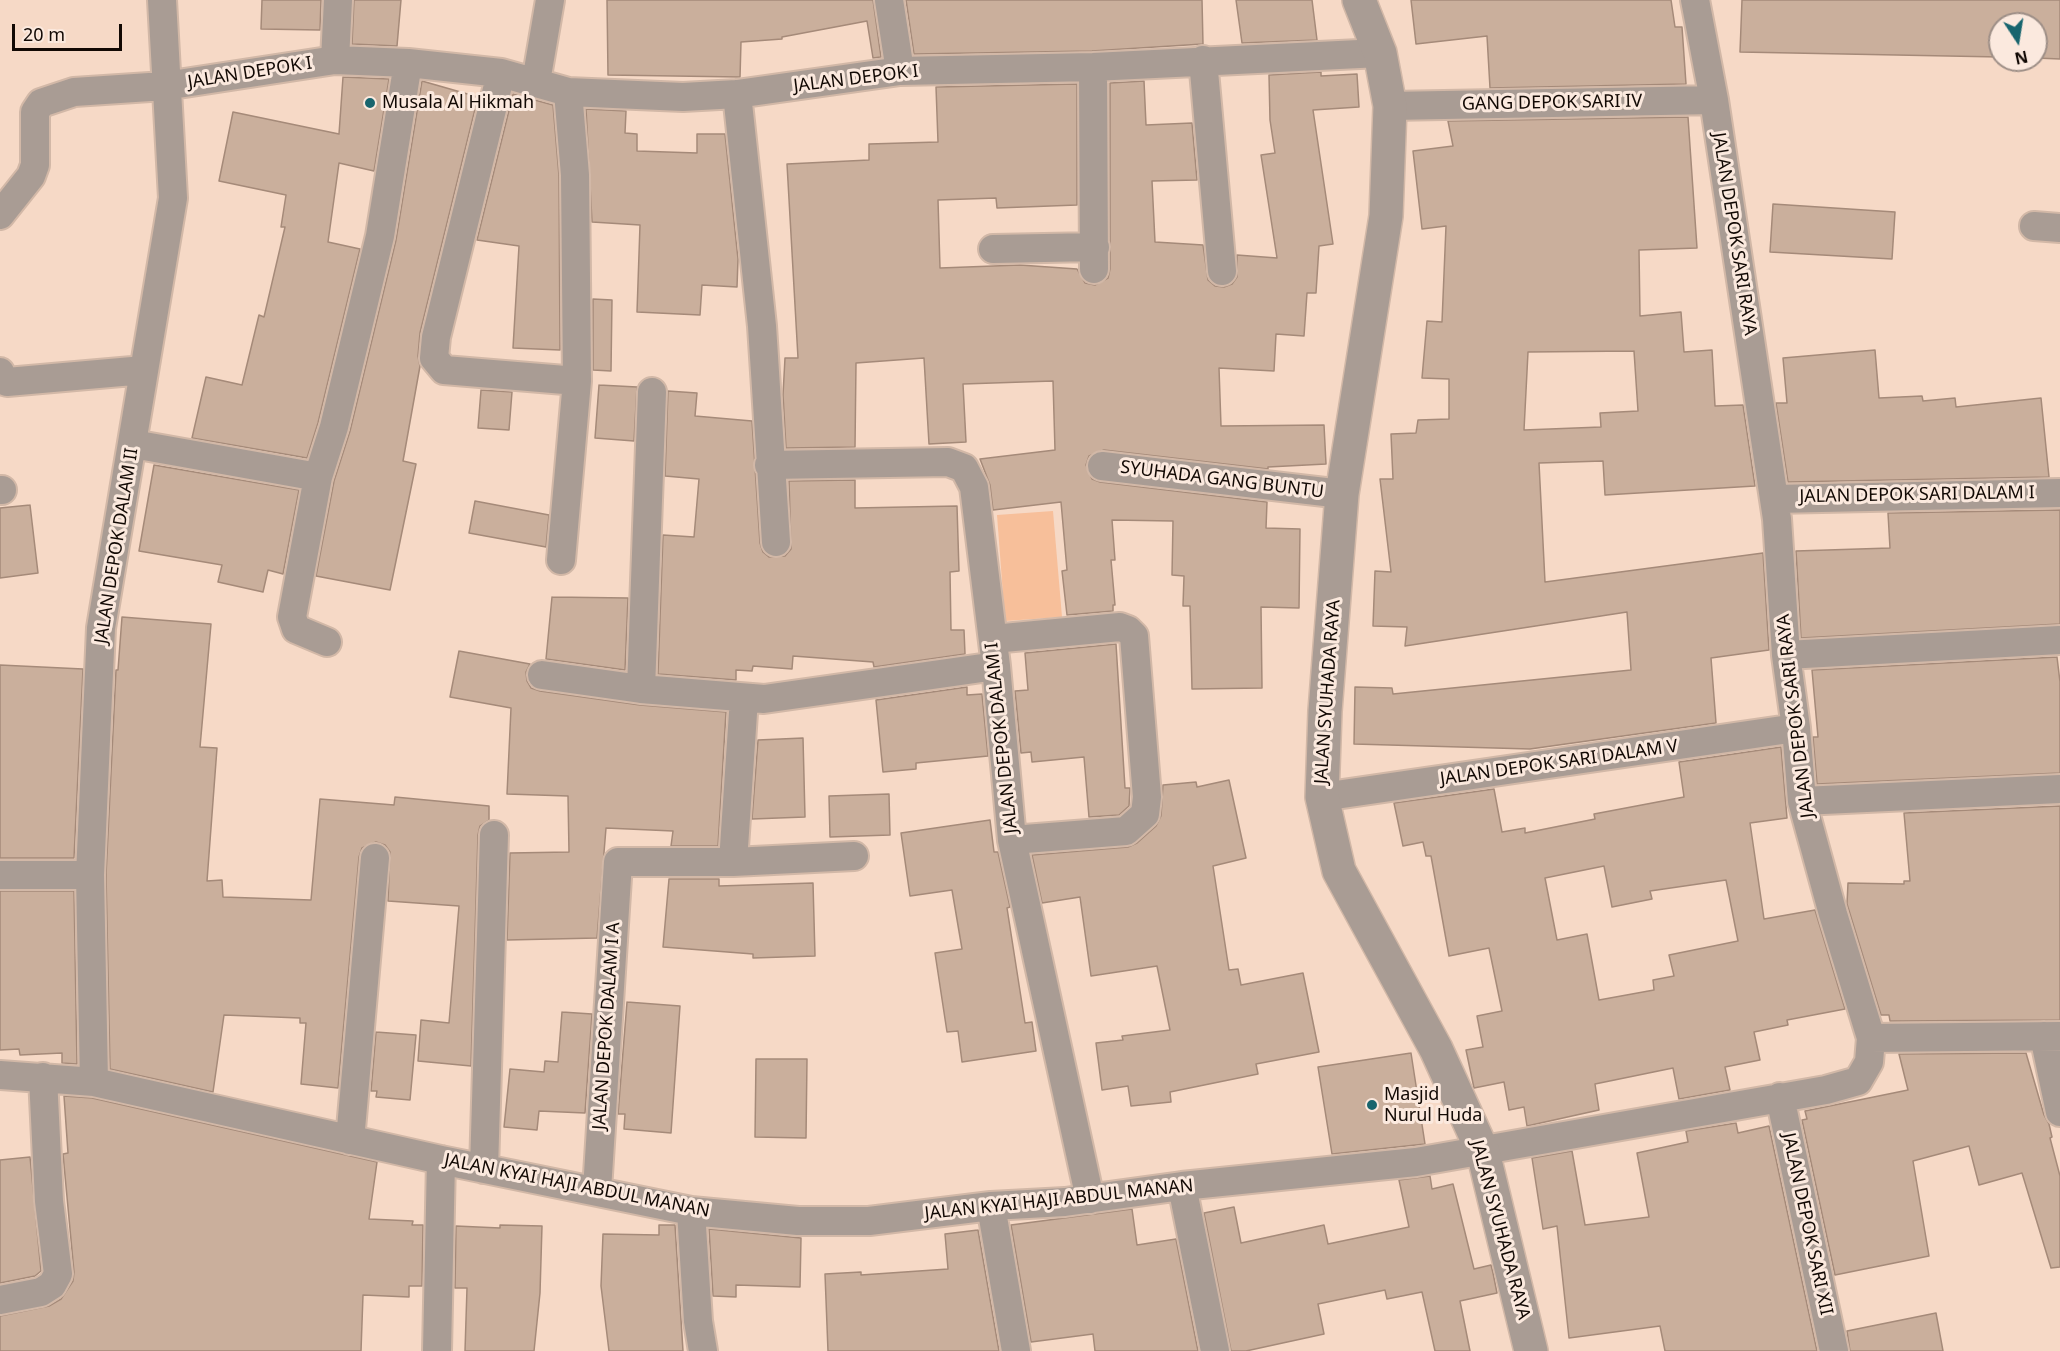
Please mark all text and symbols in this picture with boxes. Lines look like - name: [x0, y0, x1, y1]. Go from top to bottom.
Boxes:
- scale bar: [15, 12, 124, 50]
- north arrow: [1988, 12, 2048, 72]
- text: 20 m: [23, 22, 65, 46]
- text: N: [2013, 46, 2030, 70]
- street label: JALAN DEPOK I: [186, 52, 314, 94]
- street label: JALAN DEPOK I: [792, 61, 920, 97]
- street label: GANG DEPOK SARI IV: [1462, 91, 1642, 115]
- place label: Musala Al Hikmah: [382, 92, 534, 114]
- marker: Musala Al Hikmah: [363, 96, 377, 110]
- street label: JALAN DEPOK SARI RAYA: [1707, 131, 1761, 337]
- street label: JALAN DEPOK DALAM II: [91, 447, 143, 645]
- street label: SYUHADA GANG BUNTU: [1119, 457, 1325, 503]
- street label: JALAN DEPOK SARI DALAM I: [1799, 482, 2035, 508]
- street label: JALAN SYUHADA RAYA: [1311, 599, 1345, 785]
- street label: JALAN DEPOK SARI RAYA: [1773, 613, 1819, 819]
- street label: JALAN DEPOK DALAM I: [981, 641, 1023, 835]
- street label: JALAN DEPOK SARI DALAM V: [1439, 736, 1679, 790]
- street label: JALAN DEPOK DALAM I A: [589, 921, 625, 1131]
- place label: Masjid Nurul Huda: [1384, 1084, 1482, 1126]
- marker: Masjid Nurul Huda: [1365, 1098, 1379, 1112]
- street label: JALAN DEPOK SARI XII: [1777, 1131, 1837, 1317]
- street label: JALAN SYUHADA RAYA: [1466, 1138, 1534, 1322]
- street label: JALAN KYAI HAJI ABDUL MANAN: [442, 1150, 712, 1222]
- street label: JALAN KYAI HAJI ABDUL MANAN: [924, 1175, 1194, 1225]

